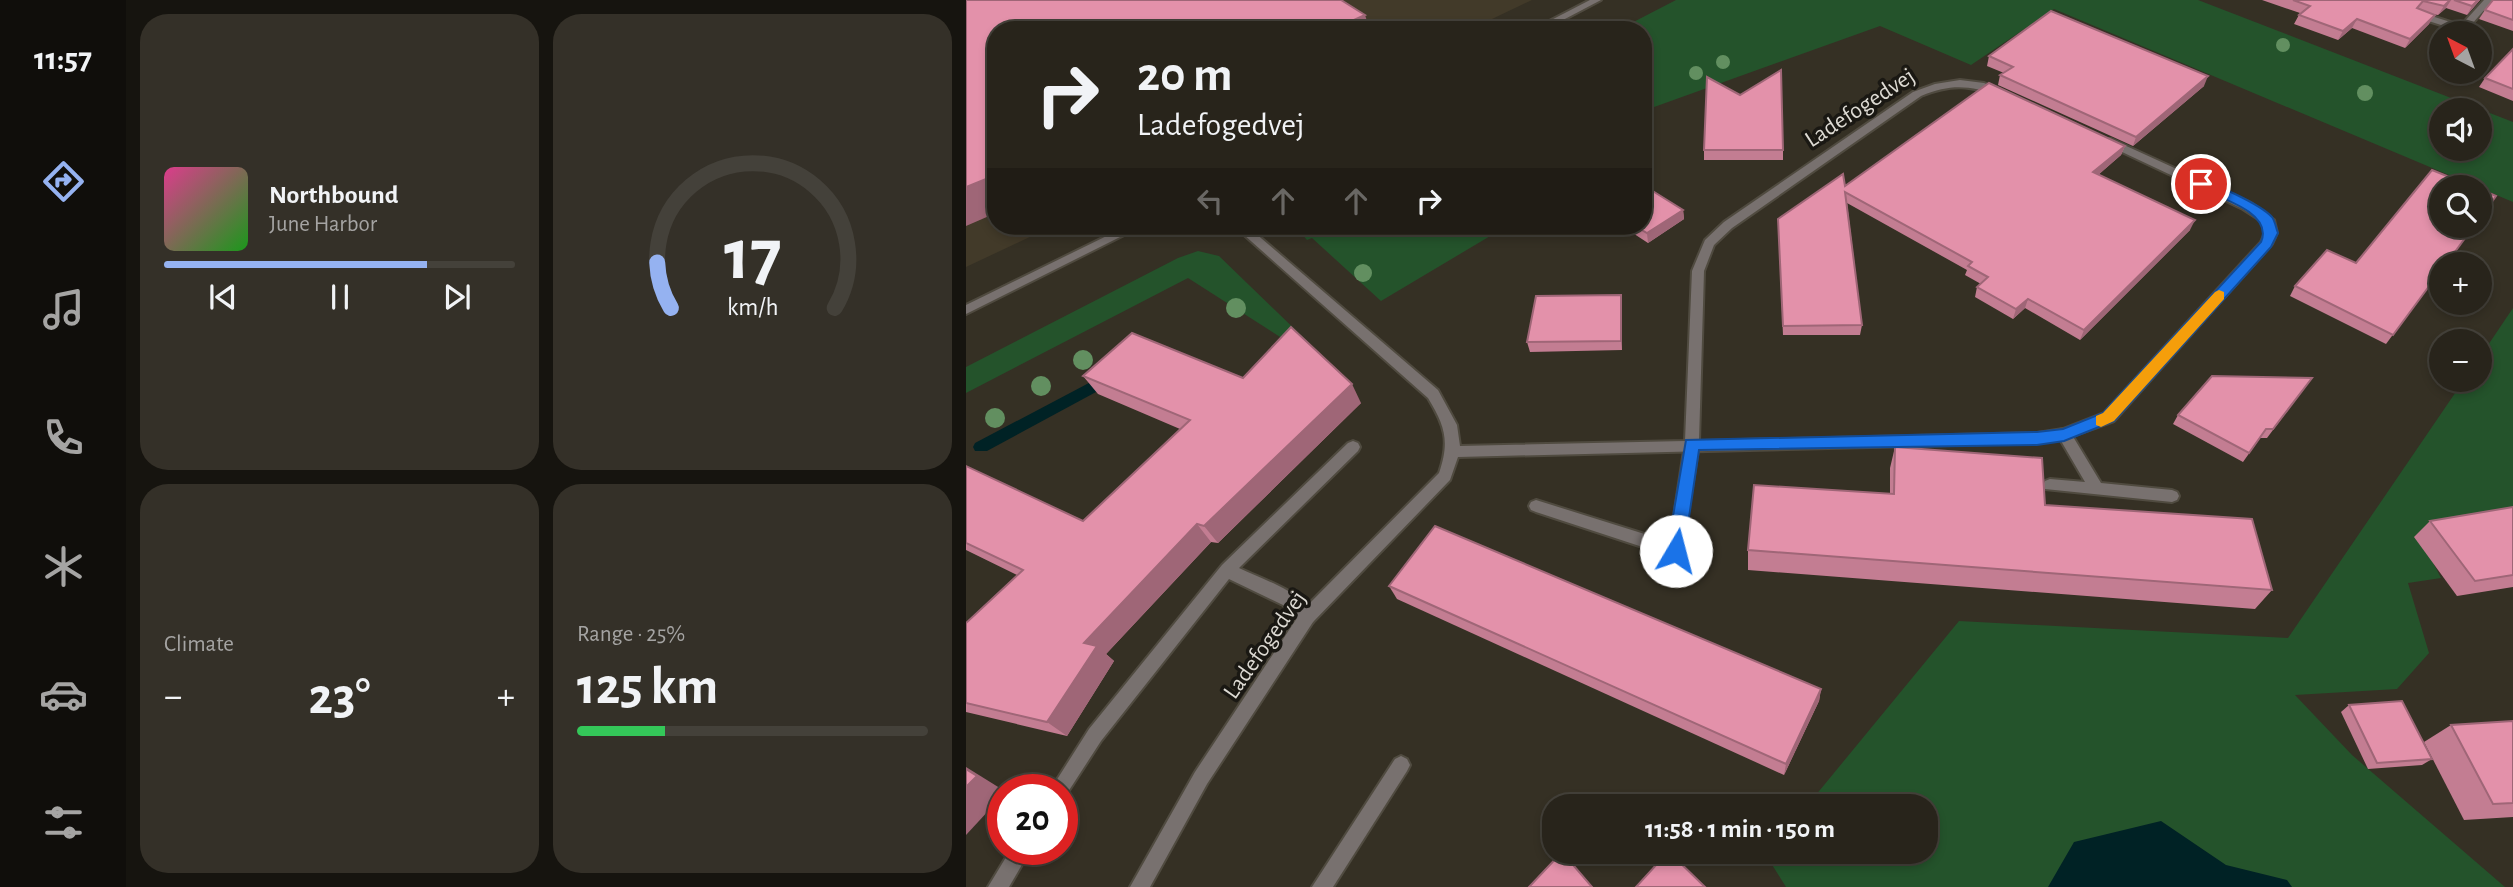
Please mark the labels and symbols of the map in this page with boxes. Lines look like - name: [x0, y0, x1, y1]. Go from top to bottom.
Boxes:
- north arrow: [2429, 21, 2492, 84]
- street label: Ladefogedvej: [1801, 64, 1919, 152]
- pin: [2171, 154, 2231, 214]
- position arrow: [1639, 514, 1713, 588]
- street label: Ladefogedvej: [1219, 587, 1311, 703]
- speed limit sign: 20: [987, 774, 1078, 865]

